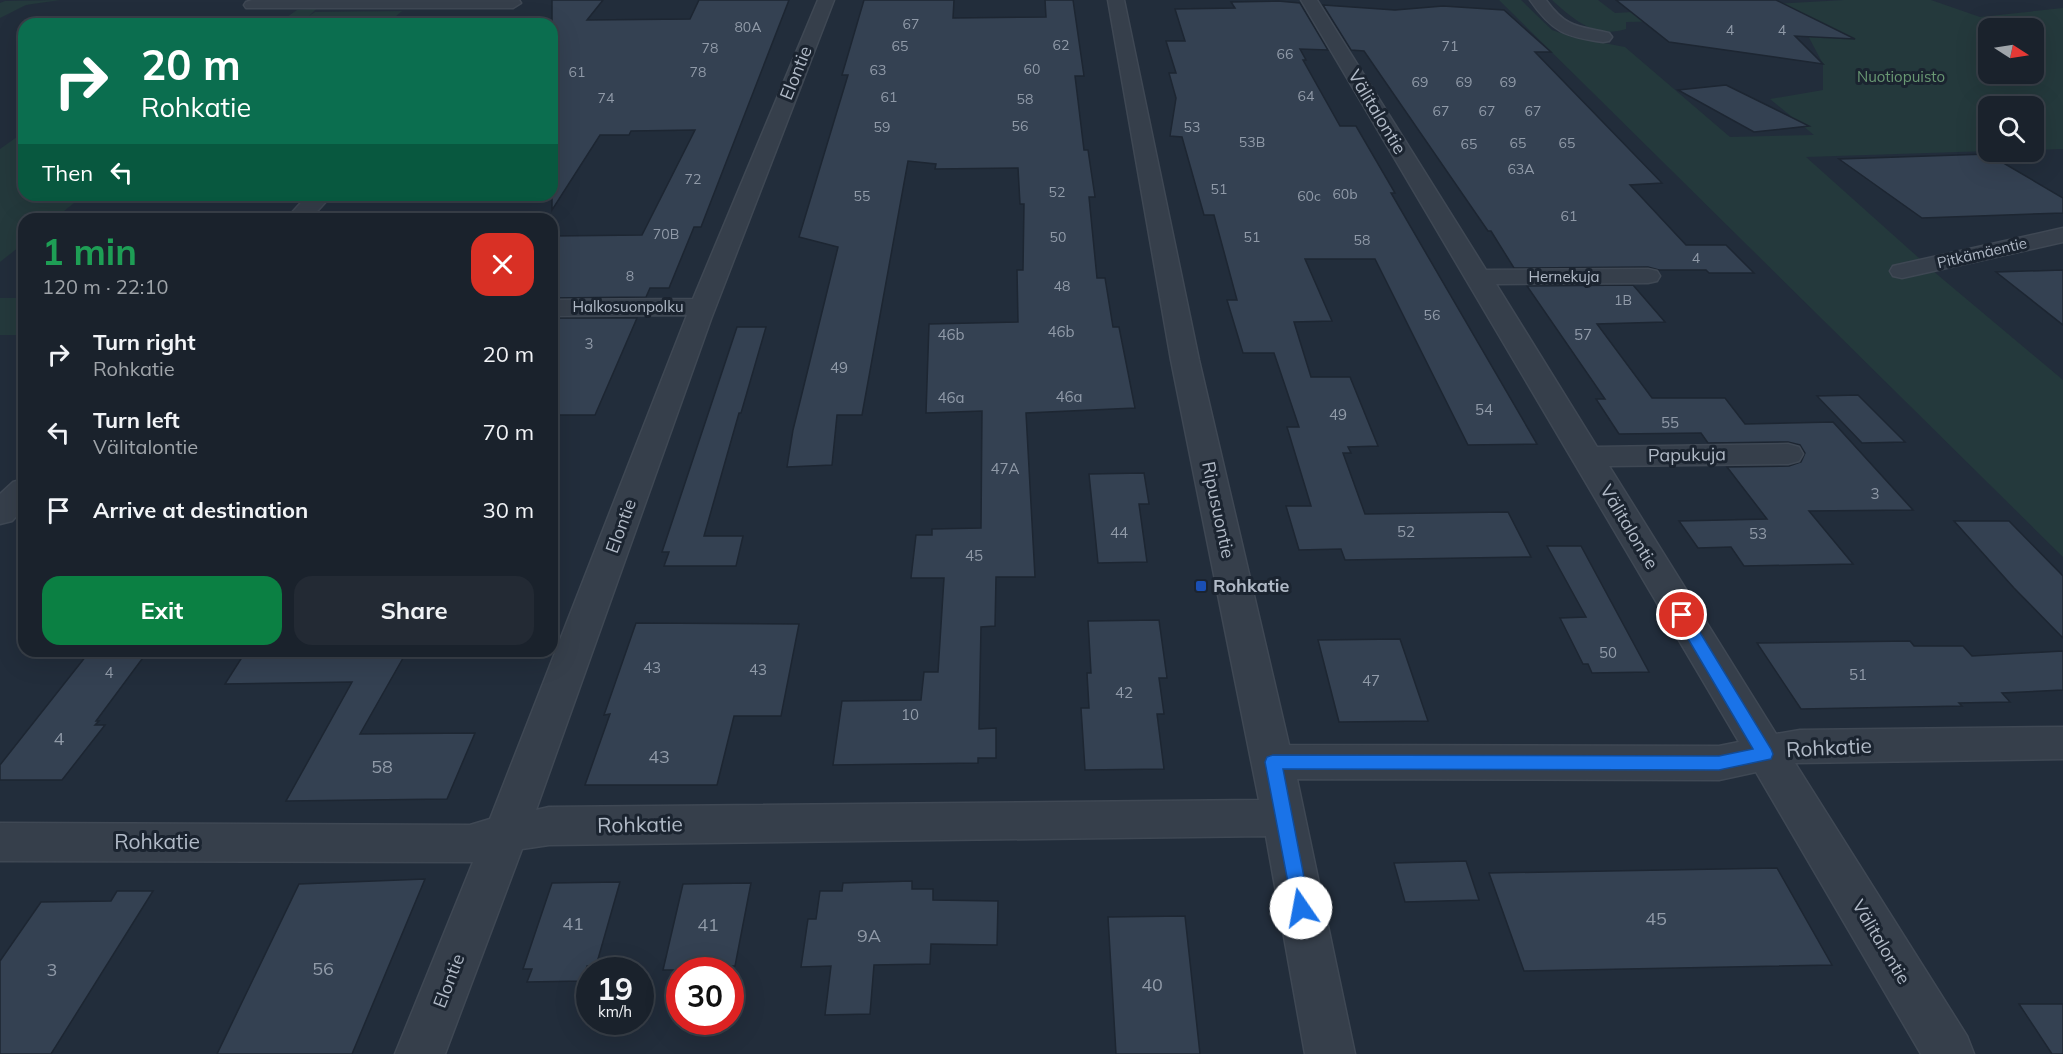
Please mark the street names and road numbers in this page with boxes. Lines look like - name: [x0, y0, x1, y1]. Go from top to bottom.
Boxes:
- street label: Elontie: [774, 43, 817, 103]
- street label: Välitalontie: [1343, 65, 1412, 158]
- street label: Pitkämäentie: [1935, 233, 2029, 272]
- street label: Hernekuja: [1529, 267, 1600, 286]
- street label: Halkosuonpolku: [572, 297, 684, 316]
- street label: Papukuja: [1648, 442, 1726, 467]
- street label: Ripusuontie: [1197, 459, 1240, 560]
- street label: Välitalontie: [1595, 480, 1664, 573]
- street label: Elontie: [600, 496, 641, 556]
- street label: Rohkatie: [1785, 732, 1872, 762]
- street label: Rohkatie: [597, 810, 683, 838]
- street label: Rohkatie: [114, 828, 200, 854]
- street label: Välitalontie: [1847, 895, 1916, 988]
- street label: Elontie: [428, 951, 469, 1011]

